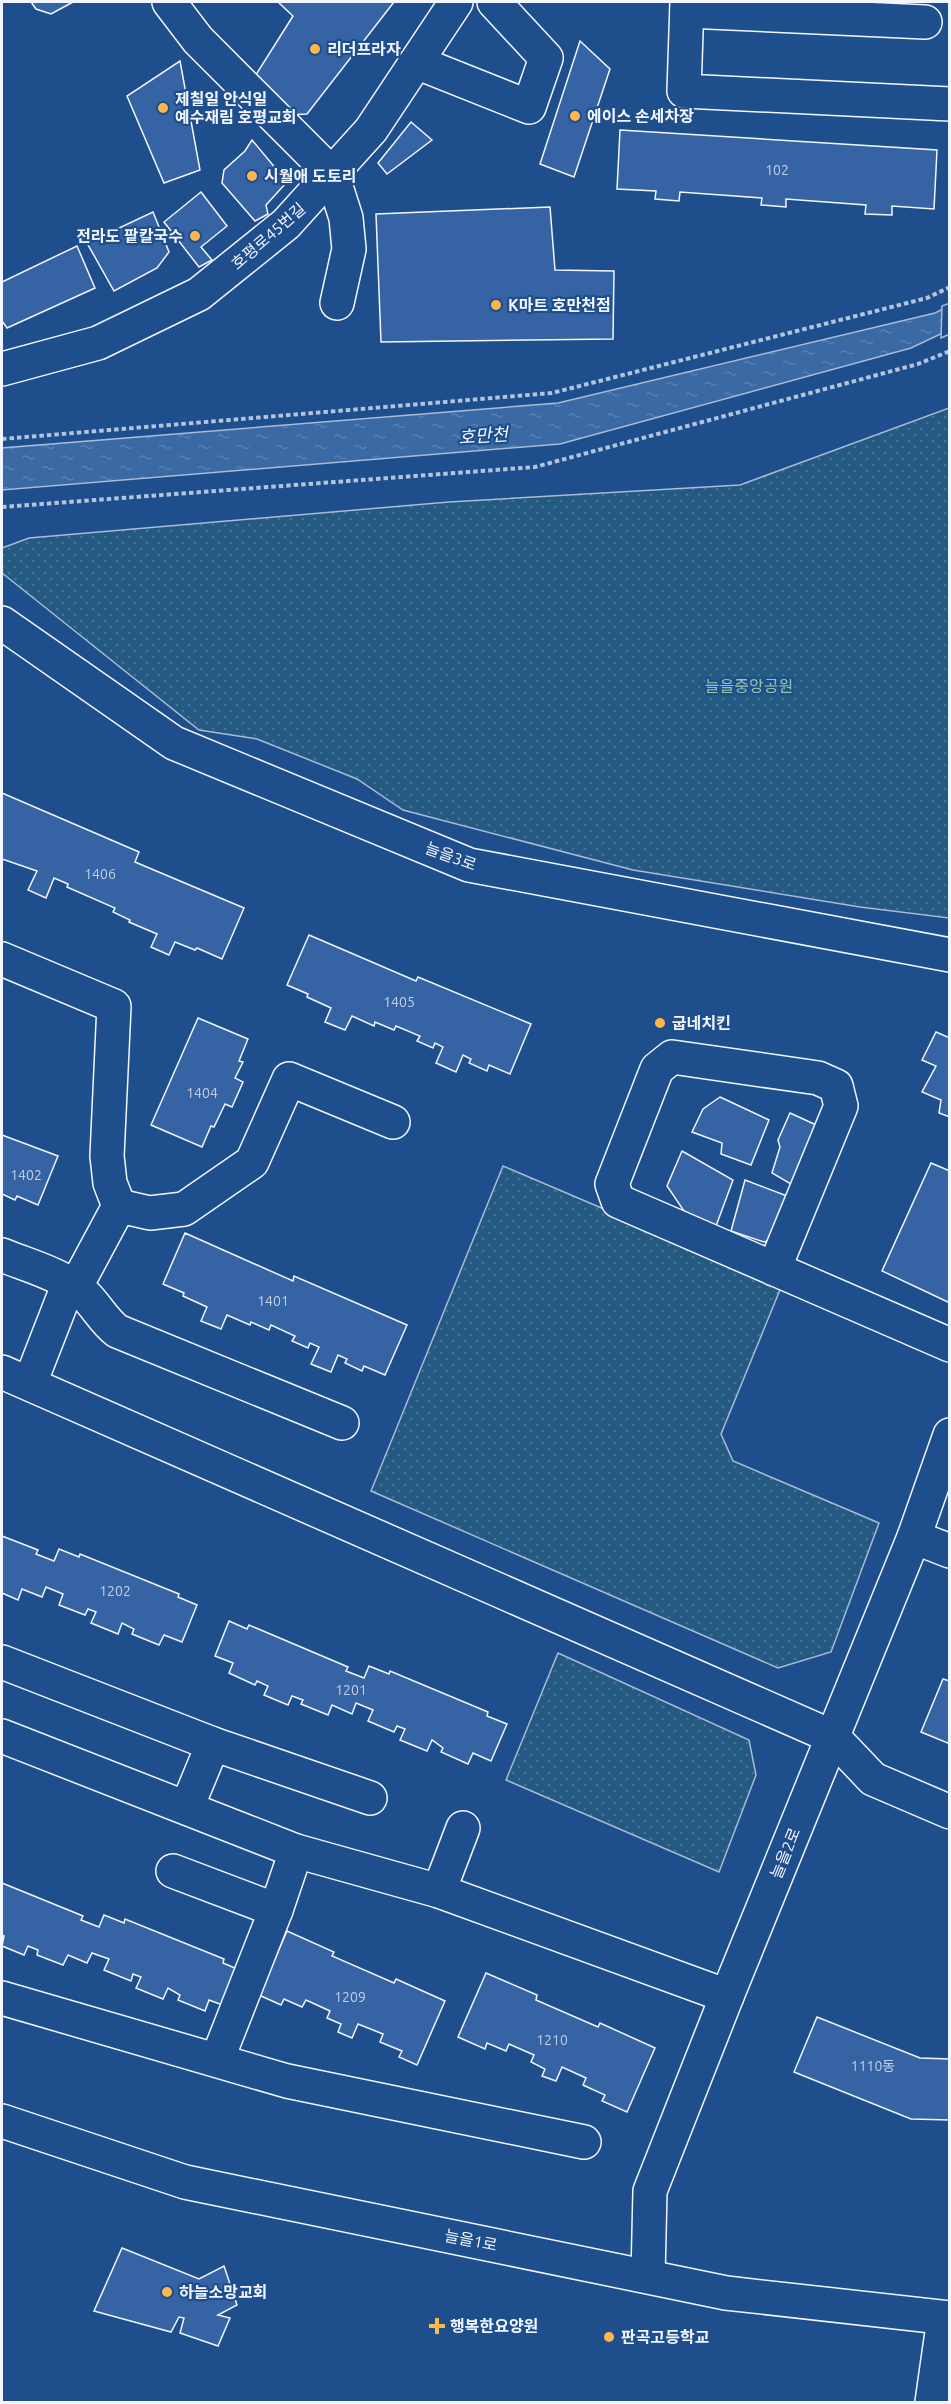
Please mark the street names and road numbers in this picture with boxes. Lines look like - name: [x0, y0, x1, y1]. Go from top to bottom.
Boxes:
- street label: 호평로45번길: [228, 199, 308, 273]
- street label: 늘을3로: [423, 838, 479, 874]
- street label: 늘을2로: [767, 1825, 803, 1881]
- street label: 늘을1로: [443, 2226, 499, 2254]

